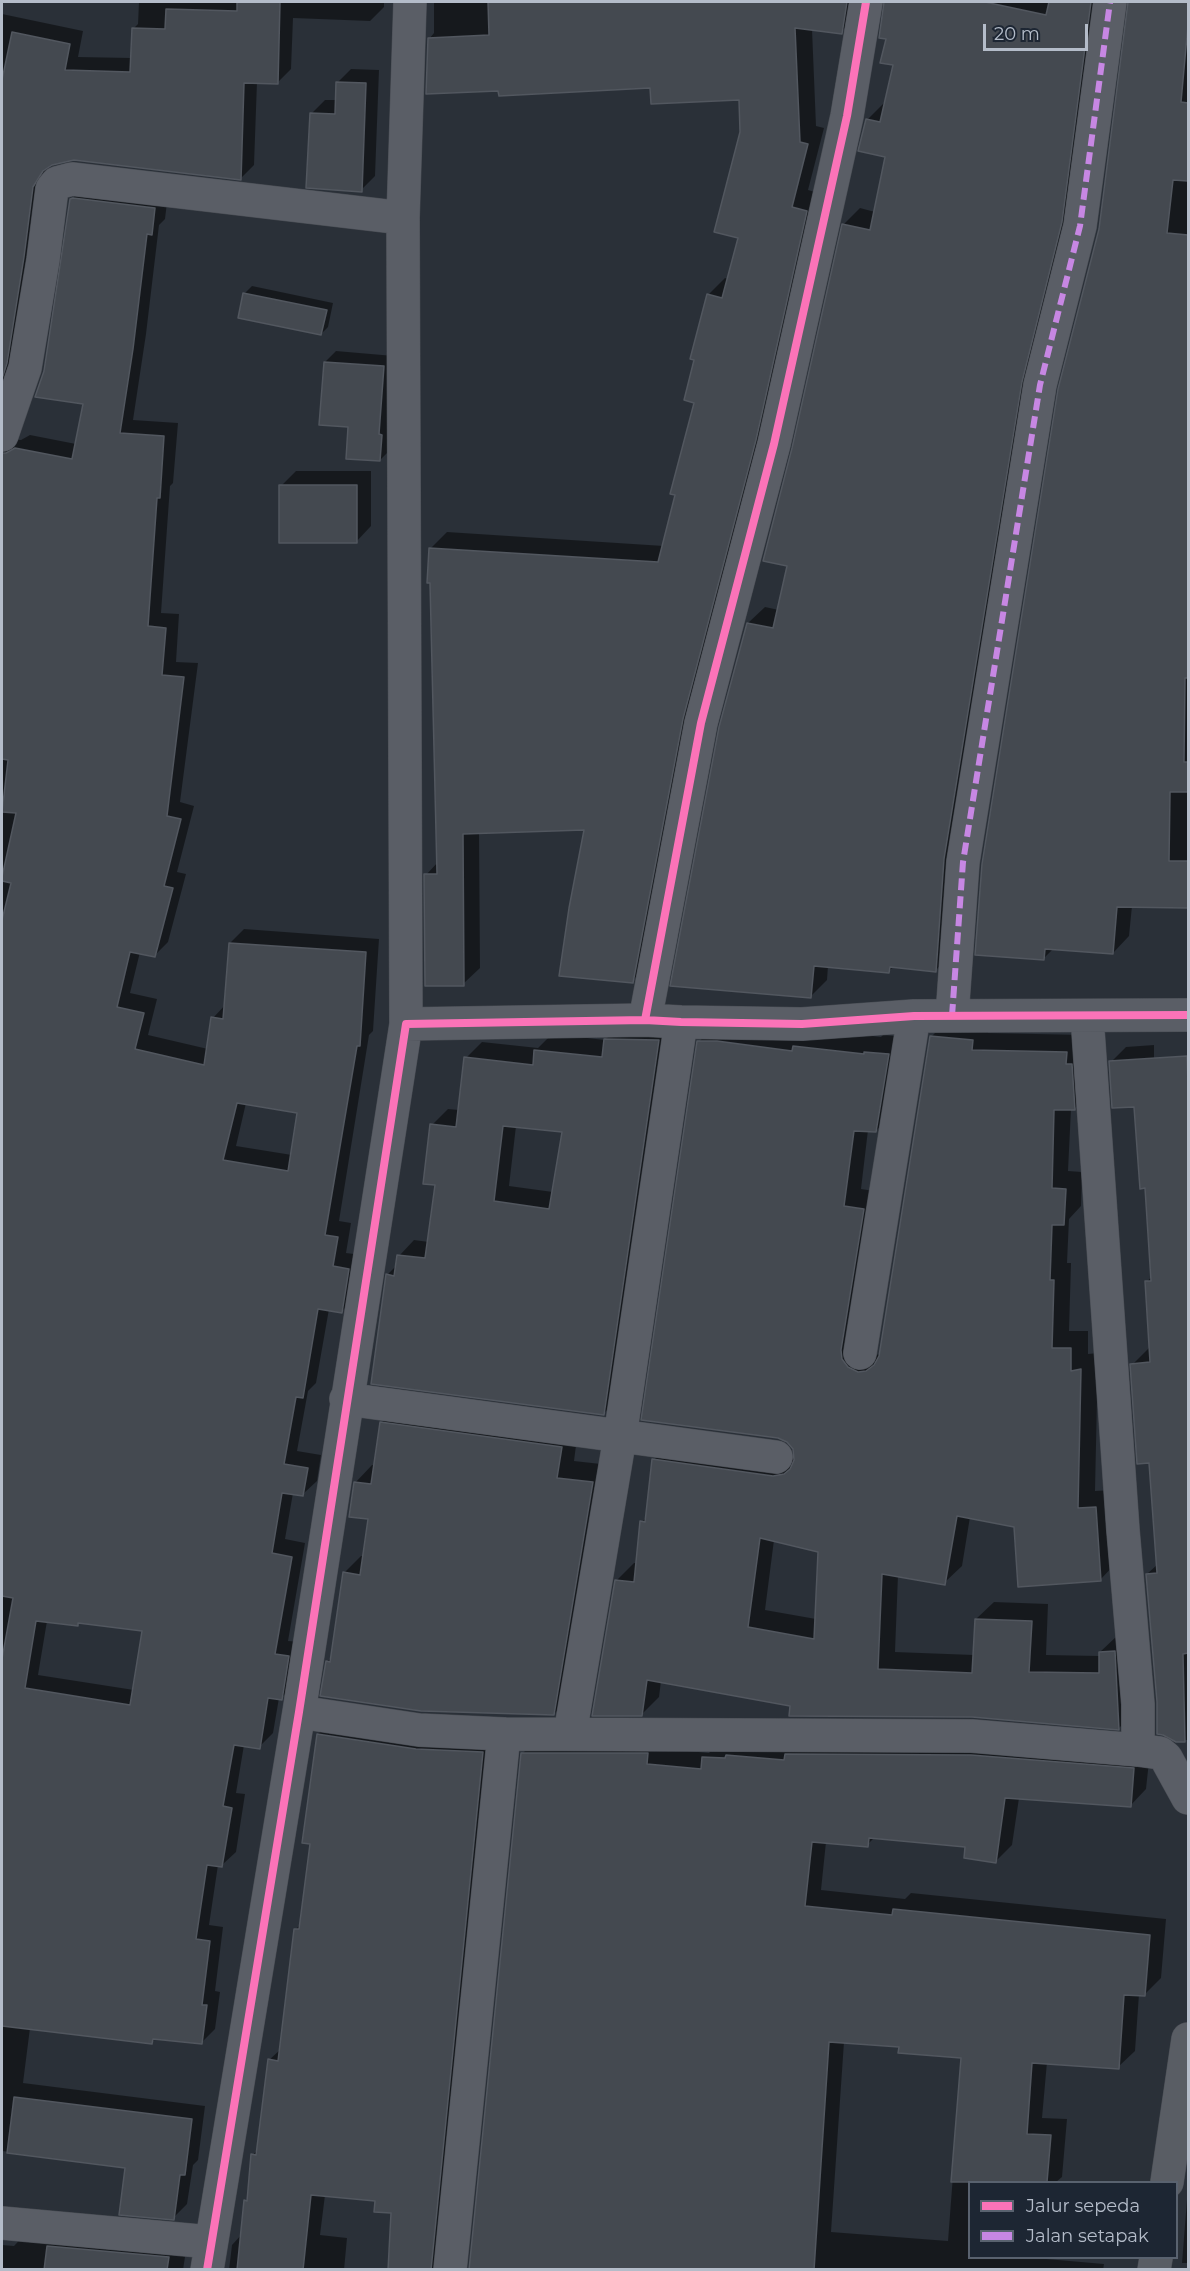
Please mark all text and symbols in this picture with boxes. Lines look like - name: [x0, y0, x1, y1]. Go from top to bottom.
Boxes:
- scale bar: [986, 12, 1091, 50]
- text: 20 m: [994, 23, 1040, 45]
- legend: [968, 2181, 1178, 2259]
- text: Jalur sepeda: [1026, 2195, 1140, 2217]
- text: Jalan setapak: [1026, 2225, 1149, 2247]

